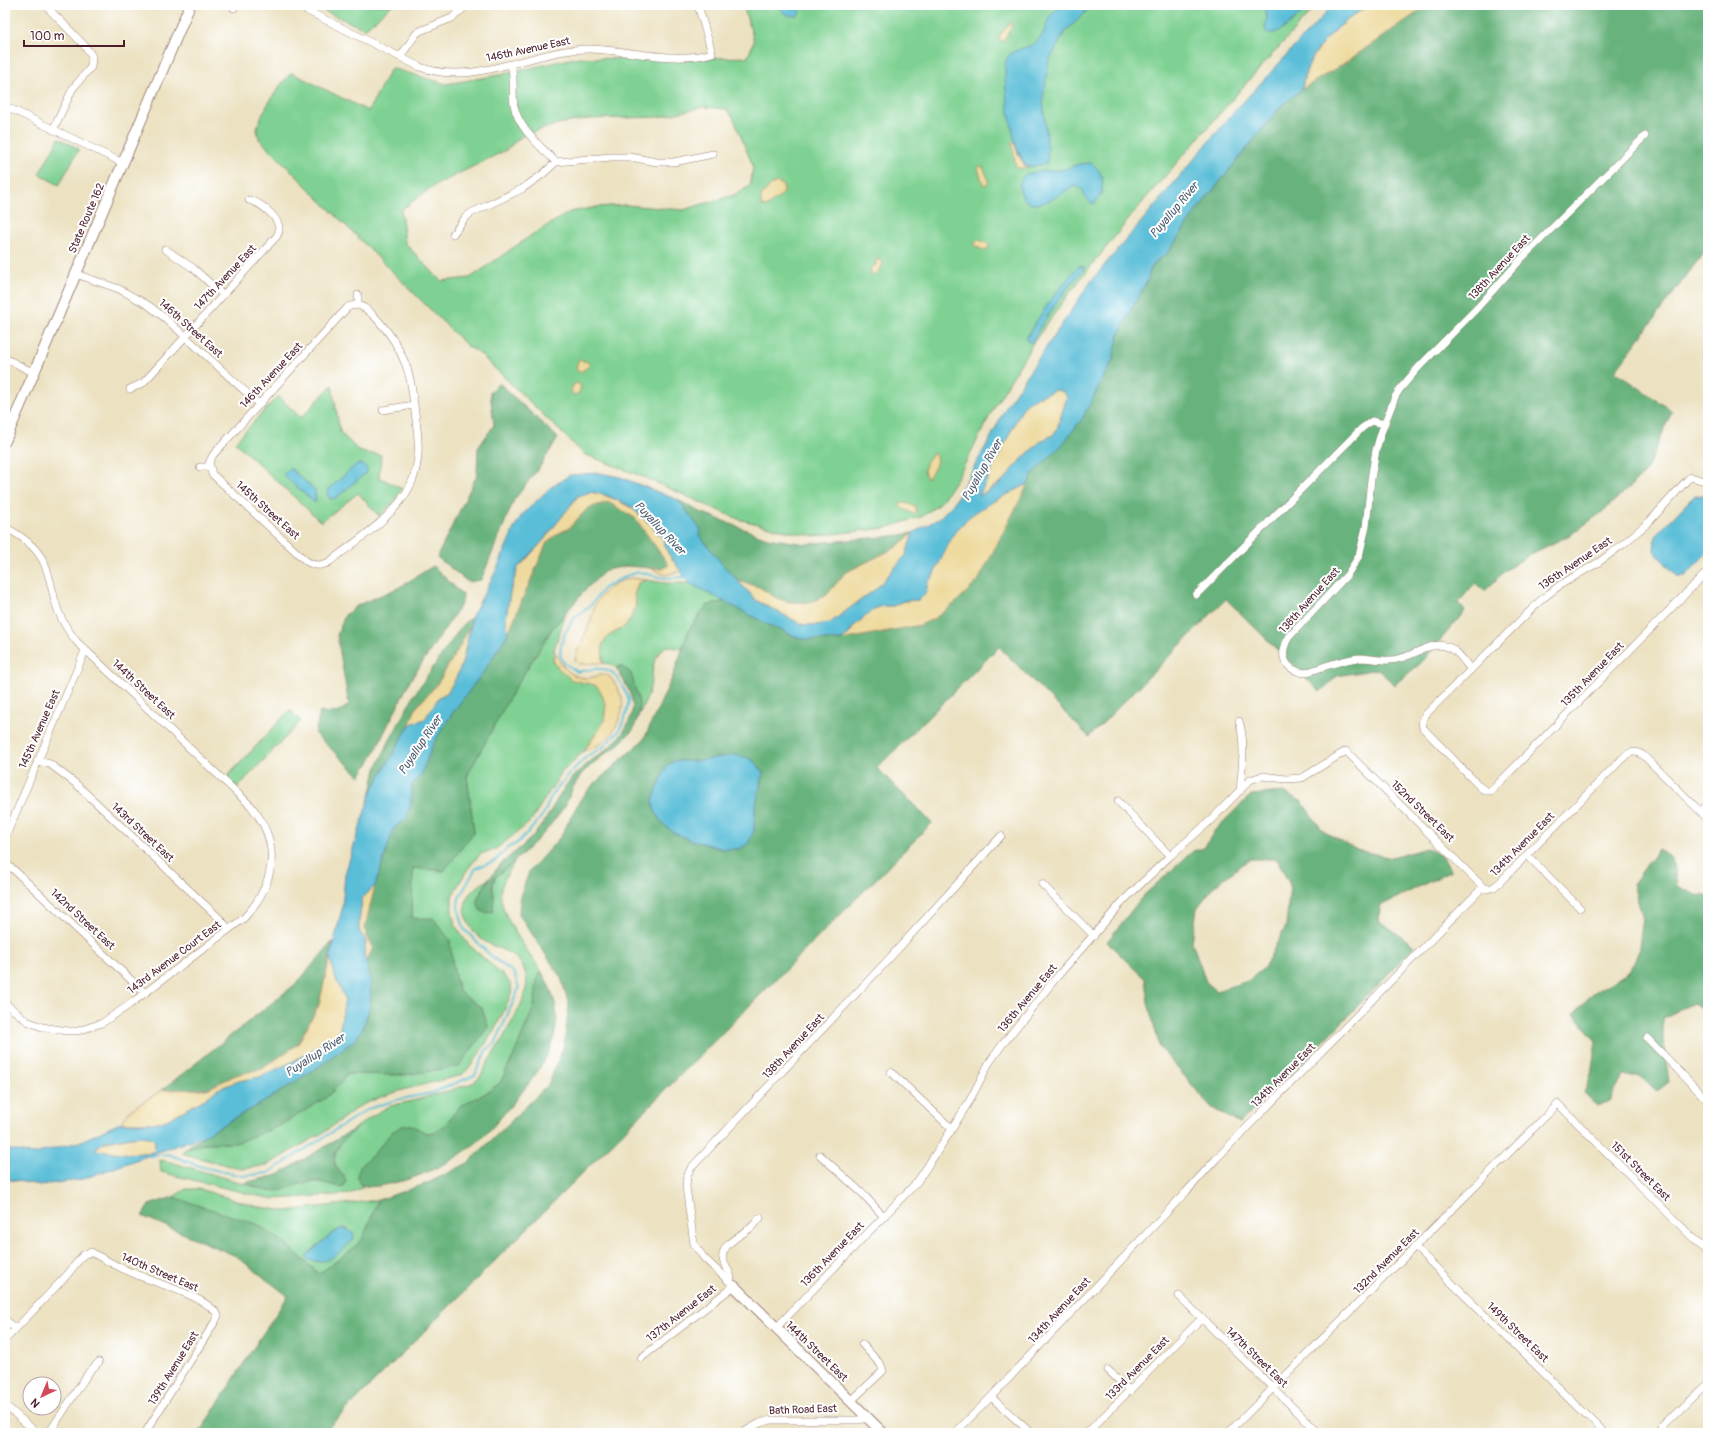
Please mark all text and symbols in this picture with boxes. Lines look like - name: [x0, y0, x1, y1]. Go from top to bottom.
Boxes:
- scale bar: [24, 22, 124, 48]
- text: 100 m: [30, 29, 65, 44]
- street label: 146th Avenue East: [485, 34, 572, 65]
- water label: Puyallup River: [1147, 178, 1203, 241]
- street label: State Route 162: [66, 181, 107, 255]
- street label: 138th Avenue East: [1466, 232, 1533, 303]
- street label: 147th Avenue East: [192, 241, 259, 313]
- street label: 146th Street East: [156, 296, 226, 361]
- street label: 146th Avenue East: [237, 339, 306, 411]
- water label: Puyallup River: [959, 435, 1007, 504]
- street label: 145th Street East: [233, 478, 303, 543]
- water label: Puyallup River: [631, 498, 690, 560]
- street label: 136th Avenue East: [1536, 534, 1615, 593]
- street label: 138th Avenue East: [1276, 564, 1343, 636]
- street label: 135th Avenue East: [1558, 639, 1627, 709]
- street label: 144th Street East: [109, 657, 178, 722]
- street label: 145th Avenue East: [16, 687, 63, 771]
- water label: Puyallup River: [395, 711, 447, 778]
- street label: 152nd Street East: [1388, 778, 1457, 845]
- street label: 143rd Street East: [109, 800, 177, 865]
- street label: 134th Avenue East: [1488, 809, 1557, 879]
- street label: 142nd Street East: [48, 886, 118, 953]
- street label: 143rd Avenue Court East: [125, 918, 224, 997]
- street label: 136th Avenue East: [995, 961, 1060, 1035]
- street label: 138th Avenue East: [760, 1011, 827, 1082]
- water label: Puyallup River: [282, 1030, 349, 1080]
- street label: 134th Avenue East: [1249, 1040, 1318, 1110]
- street label: 151st Street East: [1608, 1139, 1673, 1204]
- street label: 136th Avenue East: [798, 1219, 867, 1290]
- street label: 132nd Avenue East: [1351, 1226, 1422, 1297]
- street label: 140th Street East: [119, 1250, 201, 1295]
- street label: 134th Avenue East: [1026, 1274, 1094, 1346]
- street label: 137th Avenue East: [644, 1282, 719, 1345]
- street label: 149th Street East: [1484, 1300, 1552, 1365]
- street label: 144th Street East: [783, 1318, 851, 1385]
- street label: 147th Street East: [1223, 1325, 1291, 1391]
- street label: 139th Avenue East: [146, 1329, 202, 1408]
- street label: 133rd Avenue East: [1103, 1334, 1172, 1403]
- north arrow: [22, 1376, 62, 1416]
- text: N: [28, 1395, 43, 1410]
- street label: Bath Road East: [769, 1402, 838, 1417]

